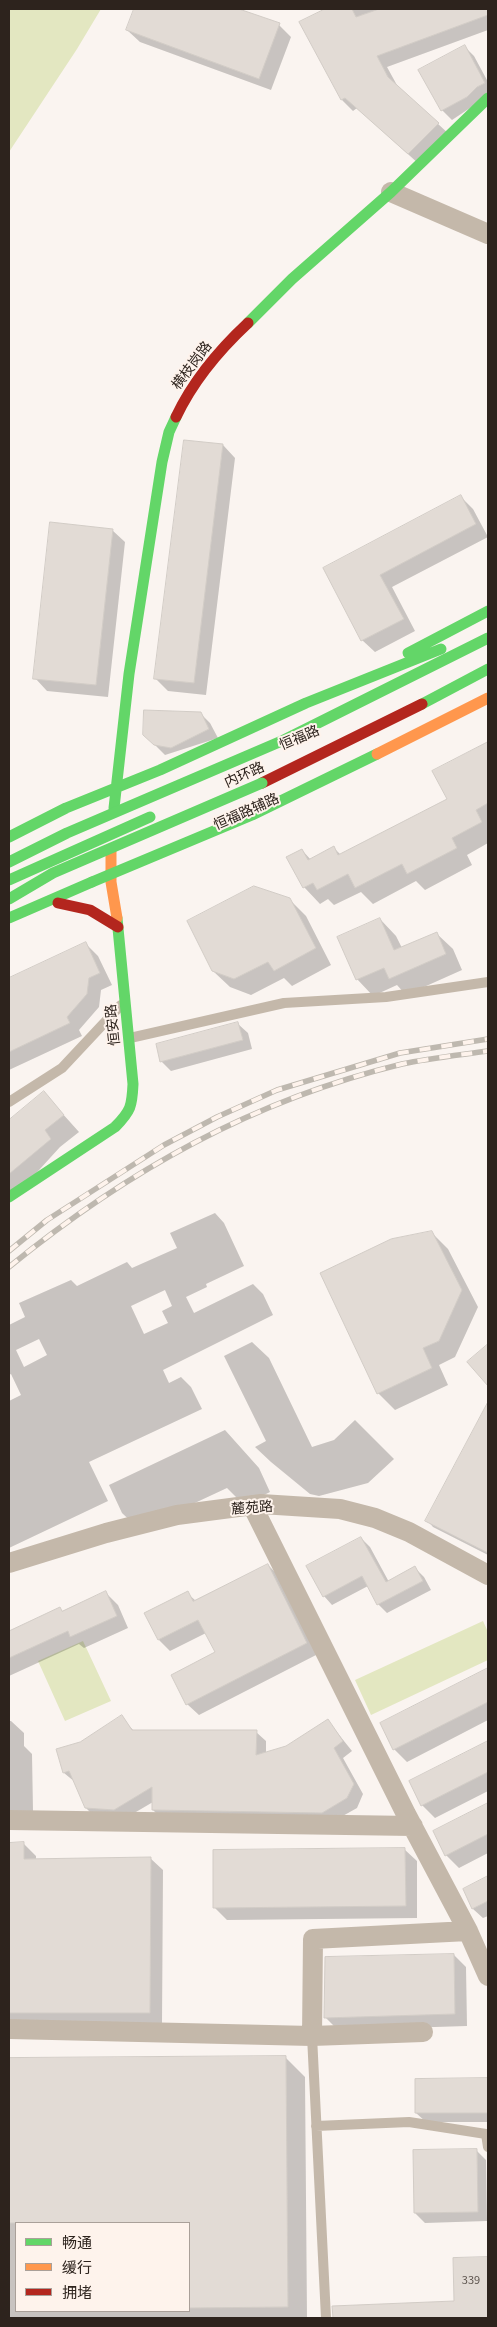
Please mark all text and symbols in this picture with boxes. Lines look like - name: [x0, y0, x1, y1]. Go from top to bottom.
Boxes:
- street label: 横枝岗路: [167, 338, 215, 392]
- street label: 恒福路: [276, 721, 322, 753]
- street label: 内环路: [221, 758, 267, 790]
- street label: 恒福路辅路: [211, 789, 281, 833]
- street label: 恒安路: [101, 1003, 123, 1047]
- street label: 麓苑路: [230, 1497, 274, 1517]
- legend: [15, 2222, 190, 2312]
- text: 畅通: [62, 2231, 92, 2252]
- text: 缓行: [62, 2256, 92, 2277]
- house number: 339: [462, 2273, 480, 2287]
- text: 拥堵: [62, 2281, 92, 2302]

